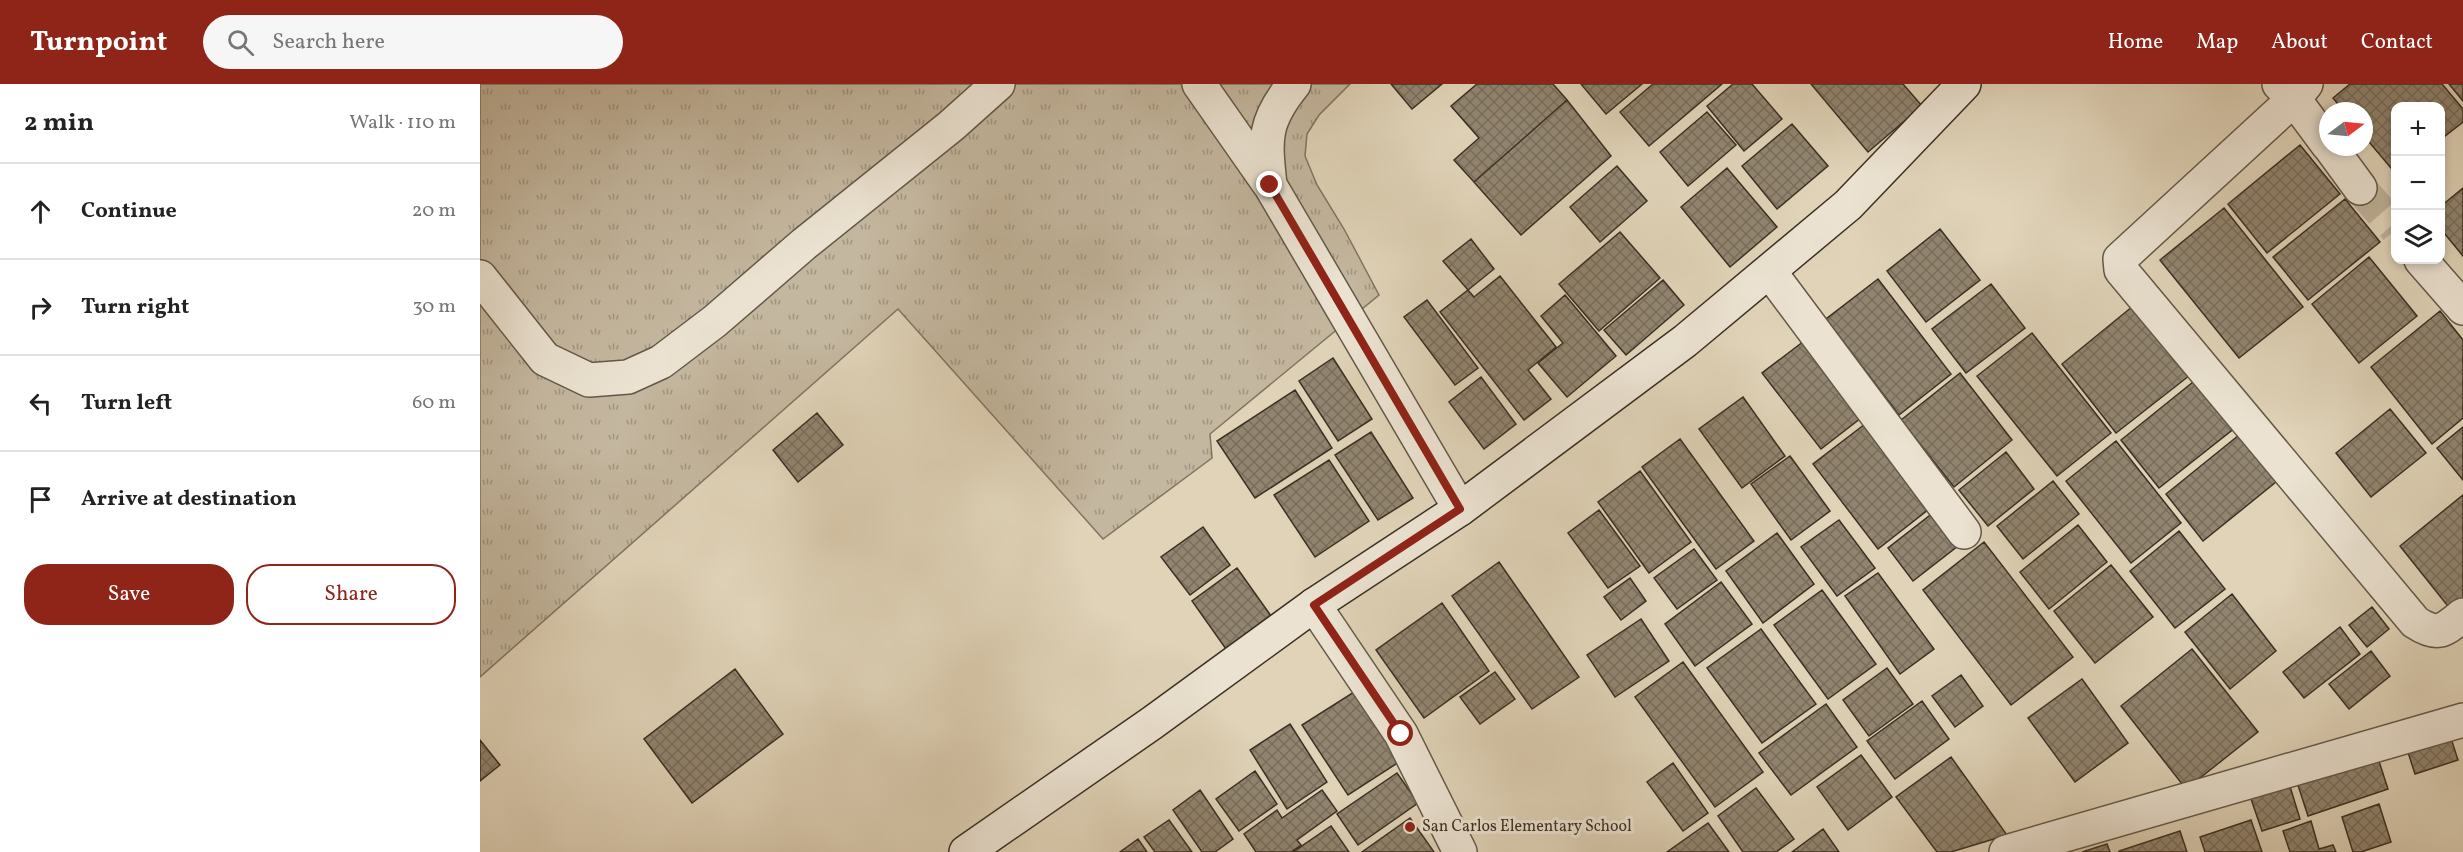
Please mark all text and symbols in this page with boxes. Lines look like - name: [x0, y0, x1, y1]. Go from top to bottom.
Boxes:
- search box: [203, 15, 623, 69]
- text: Turnpoint: [30, 23, 167, 62]
- icon: search: [224, 26, 257, 59]
- text: Search here: [272, 27, 385, 58]
- text: Home: [2108, 28, 2163, 57]
- text: Map: [2196, 28, 2238, 57]
- text: About: [2271, 28, 2328, 57]
- text: Contact: [2361, 28, 2433, 57]
- north arrow: [2319, 102, 2373, 156]
- map controls: [2391, 102, 2445, 264]
- button: +: [2391, 102, 2445, 156]
- text: 2 min: [24, 105, 94, 141]
- text: Walk · 110 m: [349, 109, 456, 137]
- button: −: [2391, 156, 2445, 210]
- route end: [1256, 171, 1282, 197]
- icon: ahead: [24, 195, 57, 228]
- text: Continue: [81, 196, 177, 227]
- text: 20 m: [412, 197, 456, 225]
- button: layers: [2391, 210, 2445, 264]
- icon: right: [24, 291, 57, 324]
- text: Turn right: [81, 292, 189, 323]
- text: 30 m: [412, 293, 456, 321]
- icon: left: [24, 387, 57, 420]
- text: Turn left: [81, 388, 172, 419]
- text: 60 m: [412, 389, 456, 417]
- icon: arrive: [24, 483, 57, 516]
- text: Arrive at destination: [81, 484, 297, 515]
- button: Save: [24, 564, 234, 625]
- button: Share: [246, 564, 456, 625]
- route start: [1387, 720, 1413, 746]
- place label: San Carlos Elementary School: [1422, 816, 1632, 838]
- marker: San Carlos Elementary School: [1403, 820, 1417, 834]

